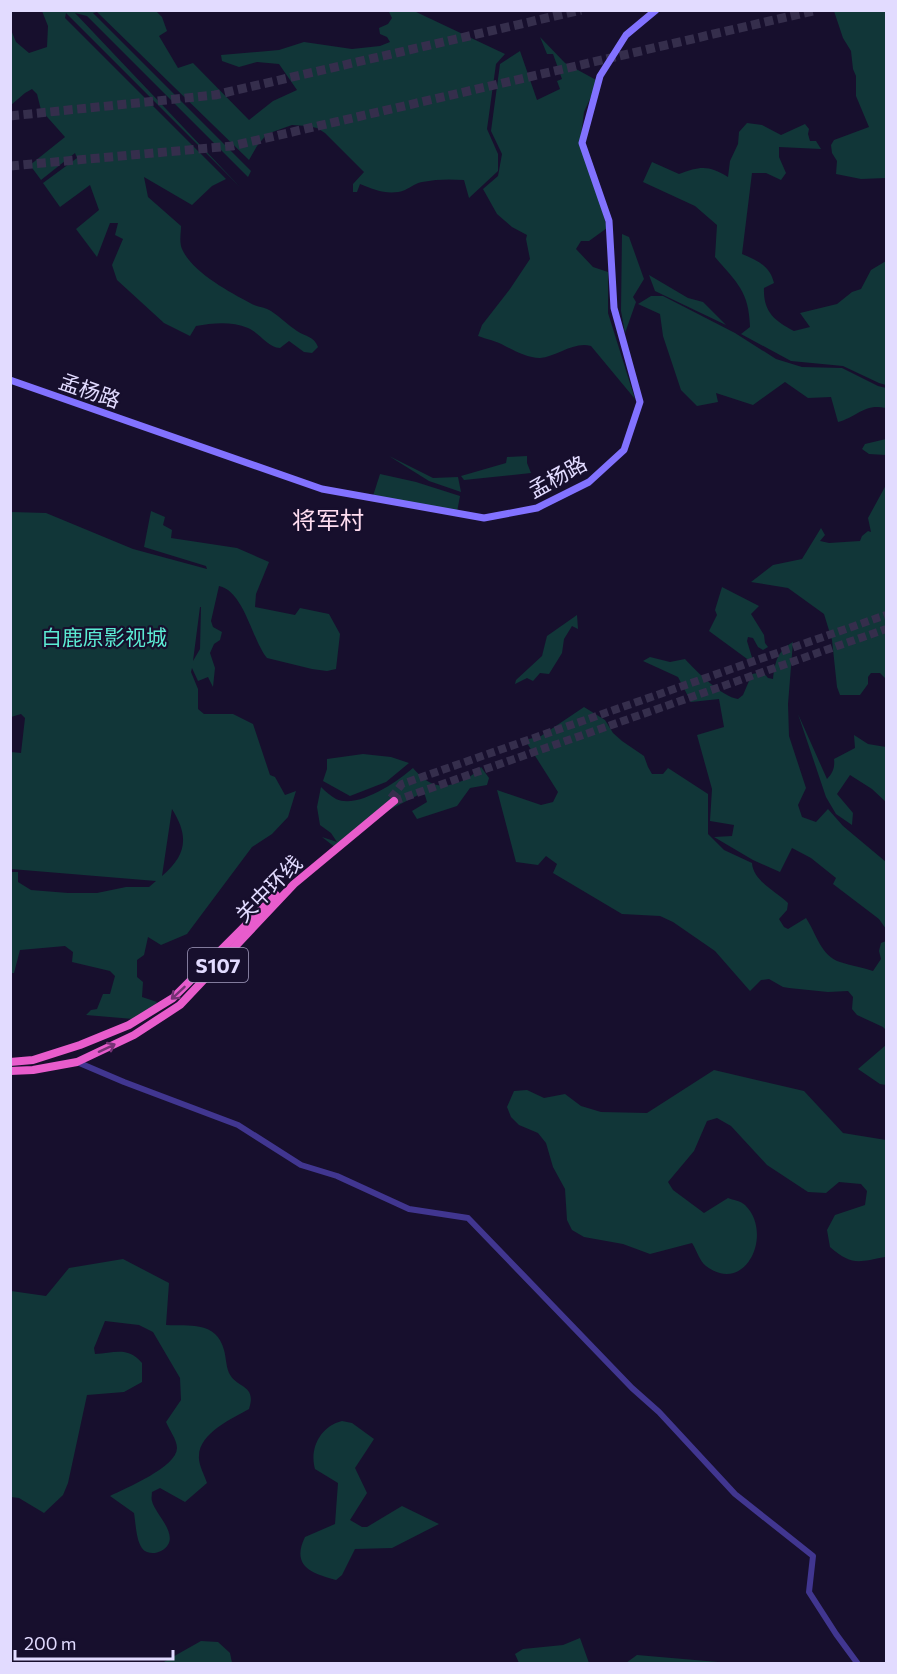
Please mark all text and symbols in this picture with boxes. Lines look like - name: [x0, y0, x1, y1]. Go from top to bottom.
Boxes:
- street label: 孟杨路: [56, 368, 124, 412]
- street label: 孟杨路: [523, 450, 591, 502]
- district label: 将军村: [292, 505, 364, 534]
- park label: 白鹿原影视城: [41, 624, 167, 649]
- street label: 关中环线: [229, 849, 307, 927]
- road number: S107: [188, 948, 248, 982]
- one-way arrow: [170, 986, 185, 1000]
- one-way arrow: [98, 1042, 116, 1054]
- scale bar: [15, 1623, 172, 1661]
- text: 200 m: [24, 1632, 77, 1654]

